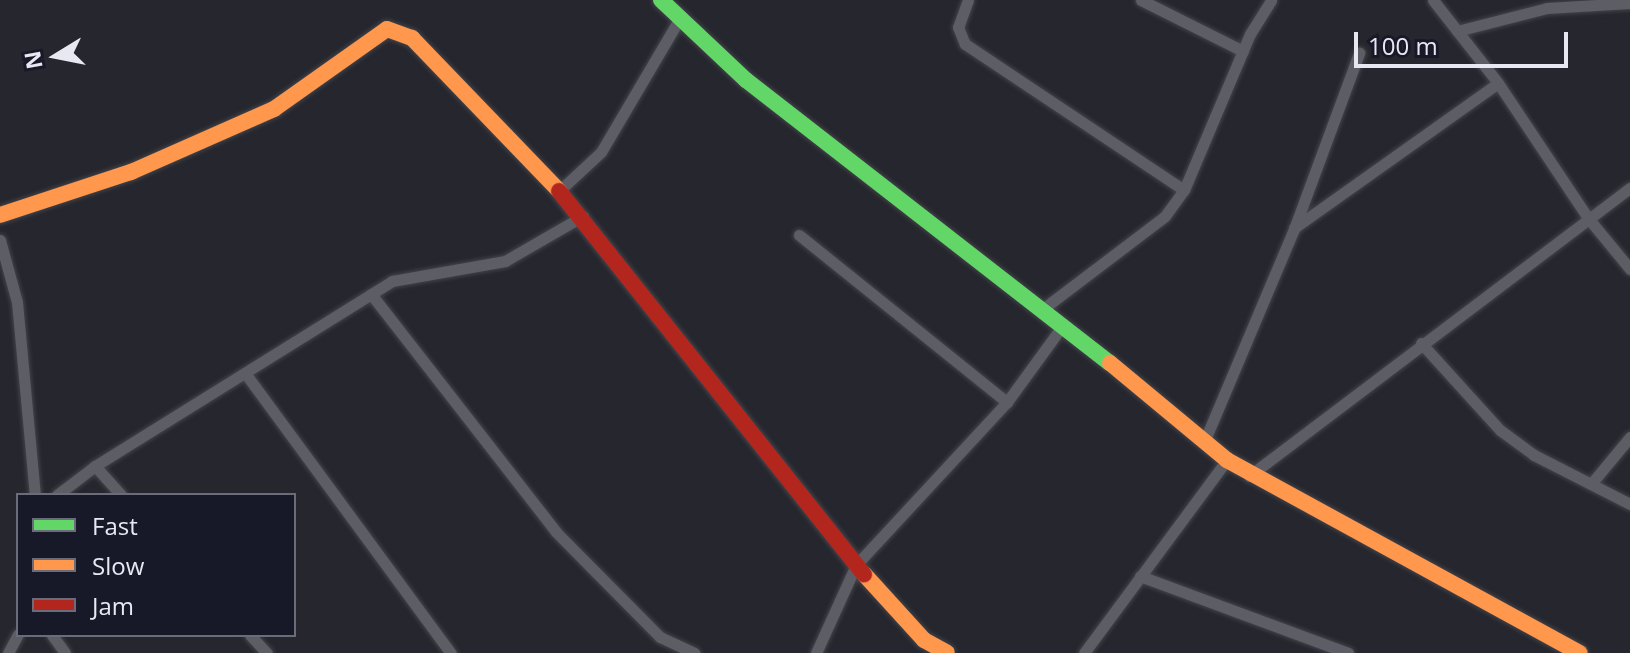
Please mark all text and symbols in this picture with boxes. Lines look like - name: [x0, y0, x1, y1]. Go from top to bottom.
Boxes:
- north arrow: [16, 16, 96, 96]
- scale bar: [1358, 16, 1572, 66]
- text: 100 m: [1368, 29, 1438, 62]
- text: N: [16, 49, 49, 72]
- legend: [16, 493, 296, 637]
- text: Fast: [92, 509, 138, 542]
- text: Slow: [92, 549, 144, 582]
- text: Jam: [92, 589, 134, 622]

